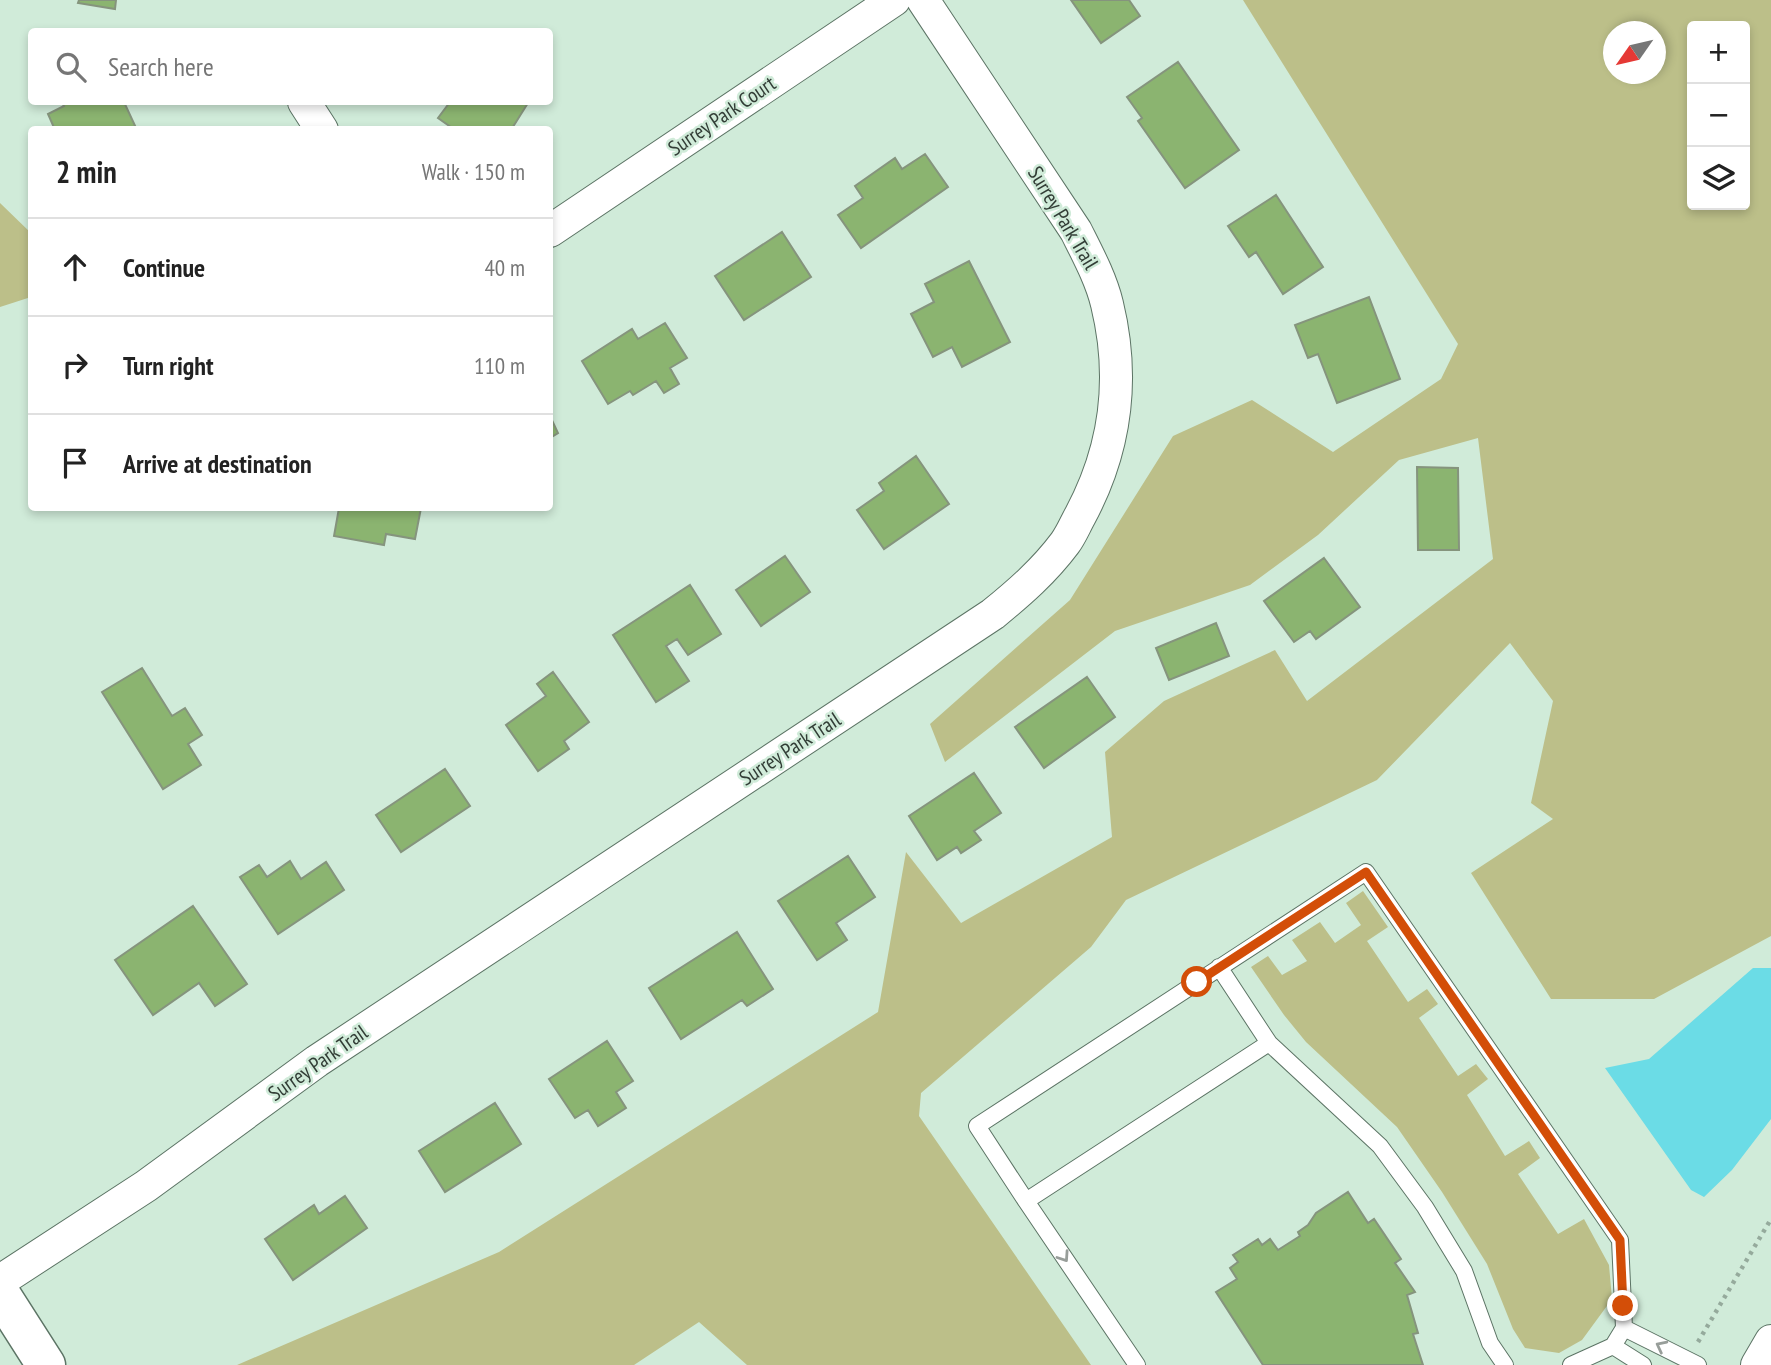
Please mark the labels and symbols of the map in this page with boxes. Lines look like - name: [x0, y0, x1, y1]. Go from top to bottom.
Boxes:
- north arrow: [1603, 21, 1666, 84]
- street label: Surrey Park Court: [663, 70, 781, 161]
- street label: Surrey Park Trail: [1022, 161, 1105, 274]
- street label: Surrey Park Trail: [734, 706, 846, 791]
- route start: [1181, 966, 1212, 997]
- street label: Surrey Park Trail: [263, 1018, 373, 1107]
- one-way arrow: [1056, 1250, 1069, 1263]
- route end: [1607, 1290, 1638, 1321]
- one-way arrow: [1656, 1341, 1668, 1355]

